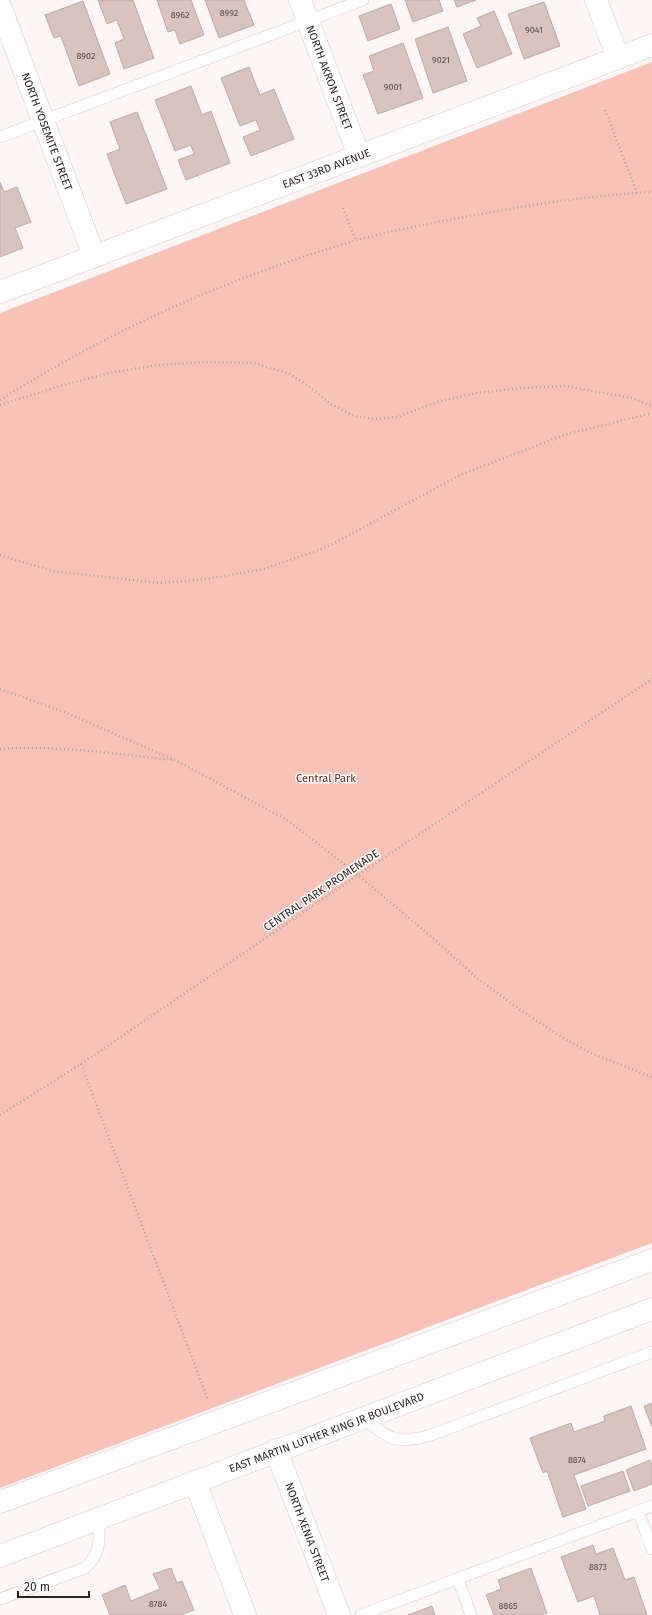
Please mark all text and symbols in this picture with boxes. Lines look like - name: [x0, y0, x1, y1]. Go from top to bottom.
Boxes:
- house number: 8992: [220, 8, 238, 18]
- house number: 8962: [171, 10, 189, 20]
- street label: NORTH AKRON STREET: [303, 24, 355, 132]
- house number: 9041: [525, 25, 543, 35]
- house number: 8902: [77, 51, 95, 61]
- house number: 9021: [432, 55, 450, 65]
- street label: NORTH YOSEMITE STREET: [19, 71, 75, 193]
- house number: 9001: [384, 82, 402, 92]
- street label: EAST 33RD AVENUE: [281, 146, 372, 191]
- park label: Central Park: [296, 772, 356, 785]
- street label: CENTRAL PARK PROMENADE: [261, 847, 382, 934]
- street label: EAST MARTIN LUTHER KING JR BOULEVARD: [227, 1390, 426, 1476]
- house number: 8874: [568, 1455, 586, 1465]
- street label: NORTH XENIA STREET: [282, 1481, 332, 1584]
- house number: 8873: [589, 1562, 607, 1572]
- scale bar: [18, 1573, 89, 1599]
- text: 20 m: [24, 1580, 50, 1594]
- house number: 8784: [149, 1599, 167, 1609]
- house number: 8865: [498, 1601, 518, 1611]

